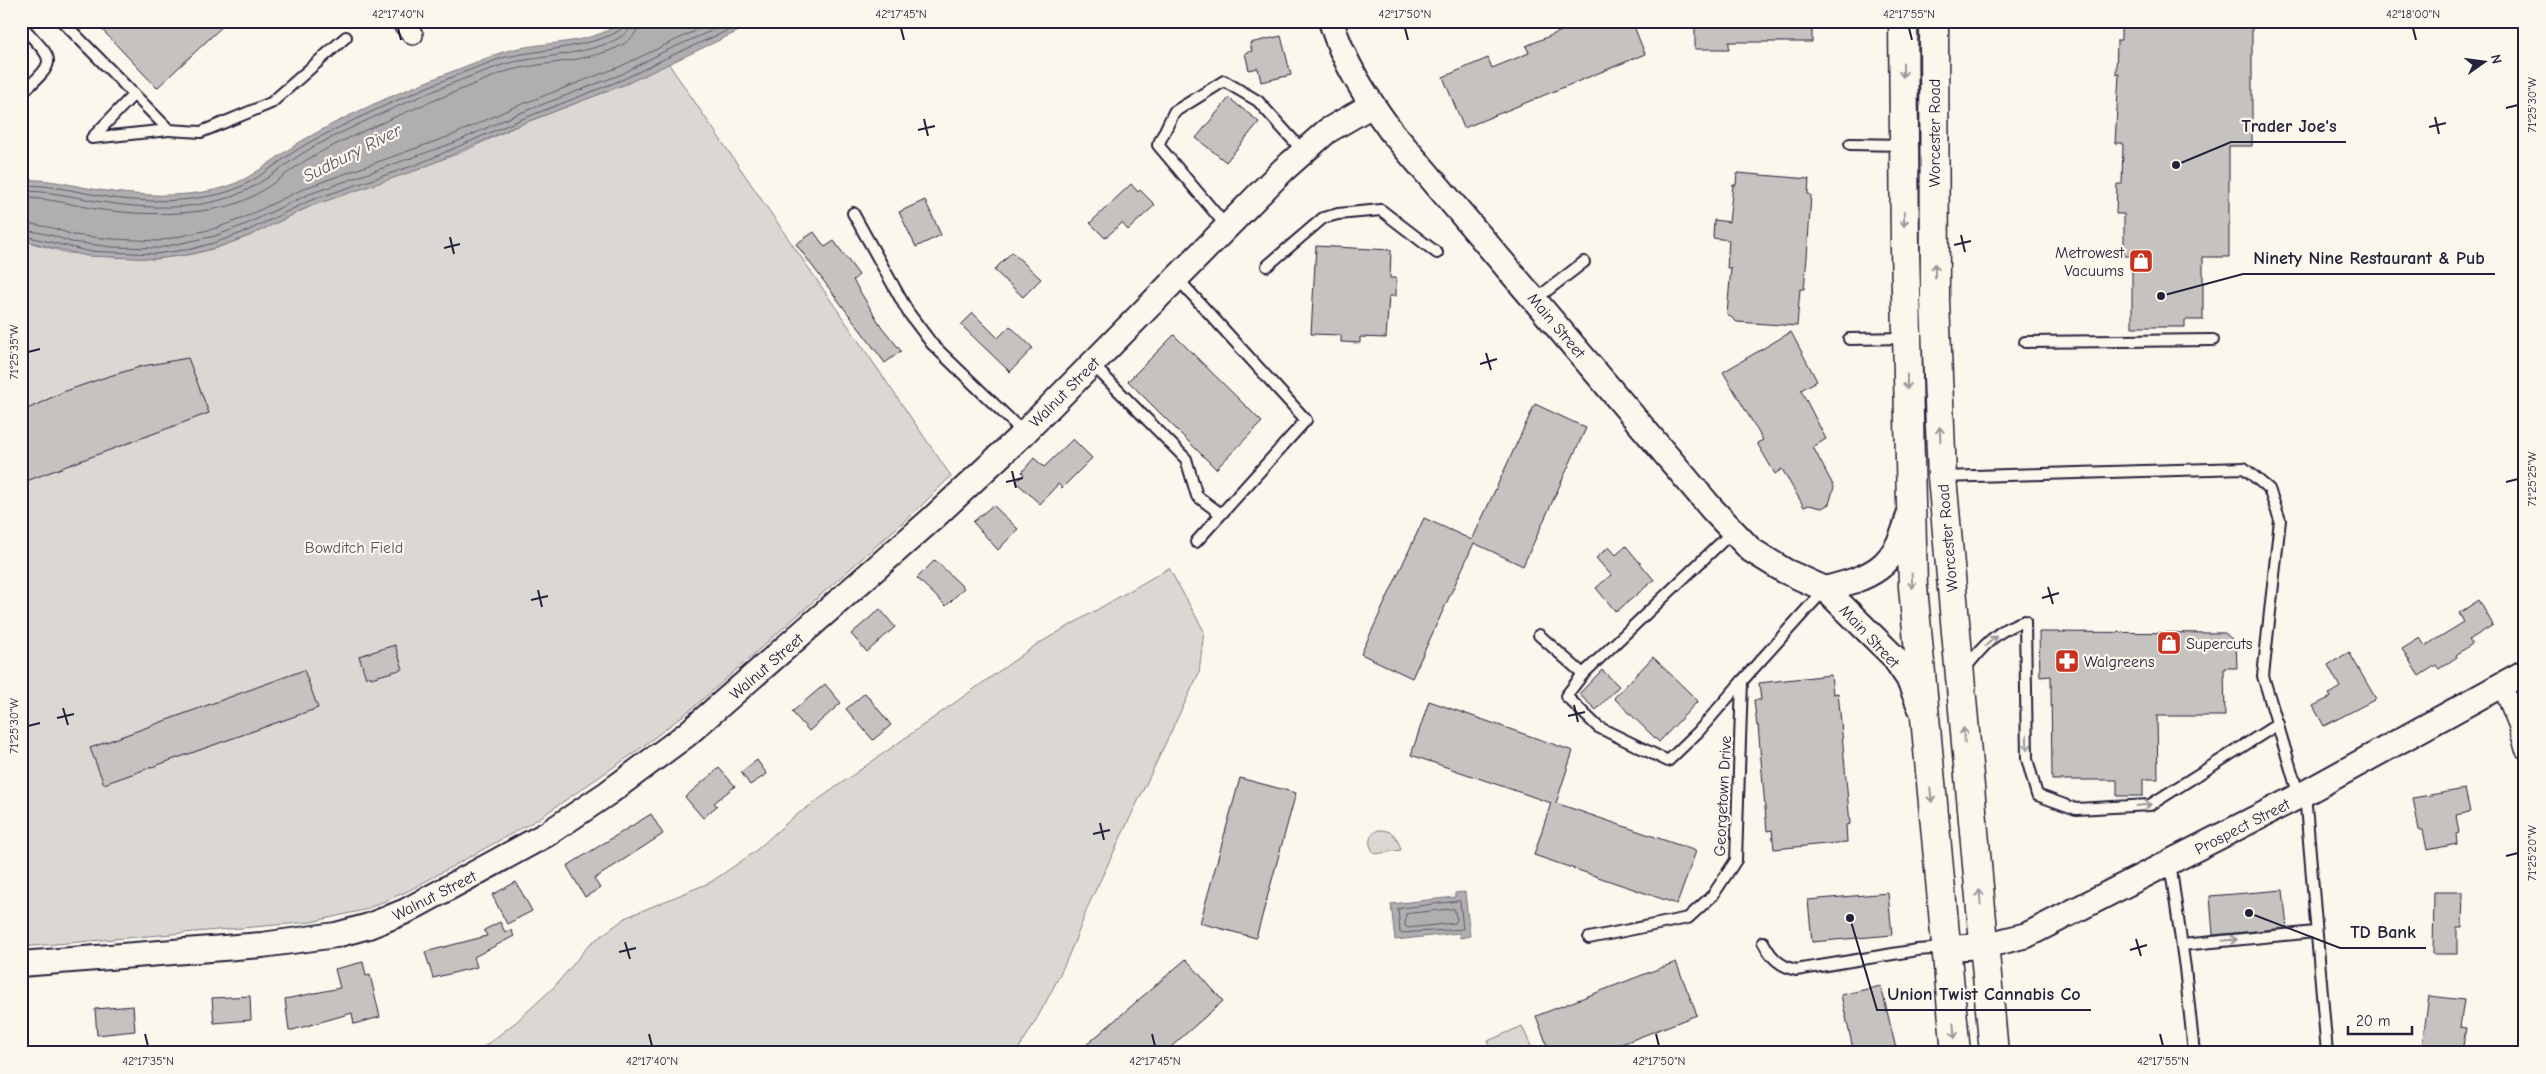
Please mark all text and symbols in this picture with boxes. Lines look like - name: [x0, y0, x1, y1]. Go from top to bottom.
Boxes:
- text: 42°17'40"N: [372, 7, 424, 21]
- text: 42°17'45"N: [875, 7, 927, 21]
- text: 42°17'50"N: [1379, 7, 1431, 21]
- text: 42°17'55"N: [1883, 7, 1935, 21]
- text: 42°18'00"N: [2386, 7, 2440, 21]
- north arrow: [2458, 38, 2508, 88]
- text: N: [2487, 52, 2505, 65]
- one-way arrow: [1898, 62, 1908, 78]
- text: 71°25'30"W: [2525, 77, 2539, 133]
- street label: Worcester Road: [1926, 79, 1944, 187]
- callout: Trader Joe's: [2231, 109, 2346, 142]
- text: Trader Joe's: [2241, 116, 2337, 137]
- water label: Sudbury River: [300, 119, 406, 187]
- one-way arrow: [1899, 211, 1909, 227]
- callout: Ninety Nine Restaurant & Pub: [2243, 241, 2495, 274]
- place label: Metrowest Vacuums: [2055, 244, 2124, 280]
- shop icon: Metrowest Vacuums: [2128, 248, 2154, 274]
- text: Ninety Nine Restaurant & Pub: [2253, 248, 2485, 269]
- one-way arrow: [1930, 264, 1939, 280]
- street label: Main Street: [1524, 289, 1589, 362]
- text: 71°25'35"W: [7, 324, 21, 379]
- street label: Walnut Street: [1026, 354, 1104, 431]
- one-way arrow: [1902, 374, 1912, 390]
- one-way arrow: [1935, 426, 1945, 442]
- text: 71°25'25"W: [2525, 451, 2539, 507]
- street label: Worcester Road: [1934, 483, 1962, 593]
- park label: Bowditch Field: [305, 539, 403, 557]
- one-way arrow: [1908, 572, 1917, 588]
- street label: Main Street: [1836, 601, 1903, 672]
- street label: Walnut Street: [726, 630, 807, 704]
- shop icon: Supercuts: [2156, 630, 2182, 656]
- one-way arrow: [1984, 635, 1997, 646]
- place label: Supercuts: [2186, 635, 2253, 653]
- pharmacy icon: Walgreens: [2054, 648, 2080, 674]
- place label: Walgreens: [2084, 653, 2155, 671]
- text: 71°25'30"W: [7, 698, 21, 754]
- one-way arrow: [1960, 728, 1969, 744]
- one-way arrow: [2022, 734, 2032, 751]
- street label: Georgetown Drive: [1711, 735, 1735, 857]
- one-way arrow: [1926, 786, 1936, 802]
- street label: Prospect Street: [2192, 795, 2293, 859]
- one-way arrow: [2135, 800, 2151, 810]
- text: 71°25'20"W: [2525, 824, 2539, 881]
- street label: Walnut Street: [390, 867, 480, 925]
- one-way arrow: [1975, 889, 1985, 905]
- callout: TD Bank: [2340, 915, 2426, 948]
- text: TD Bank: [2350, 922, 2416, 943]
- one-way arrow: [2222, 935, 2238, 945]
- callout: Union Twist Cannabis Co: [1877, 977, 2091, 1010]
- text: Union Twist Cannabis Co: [1887, 984, 2081, 1005]
- scale bar: [2348, 1004, 2412, 1036]
- text: 20 m: [2356, 1012, 2390, 1030]
- one-way arrow: [1950, 1023, 1959, 1039]
- text: 42°17'35"N: [122, 1054, 174, 1068]
- text: 42°17'40"N: [626, 1054, 678, 1068]
- text: 42°17'45"N: [1129, 1054, 1181, 1068]
- text: 42°17'50"N: [1633, 1054, 1685, 1068]
- text: 42°17'55"N: [2137, 1054, 2189, 1068]

